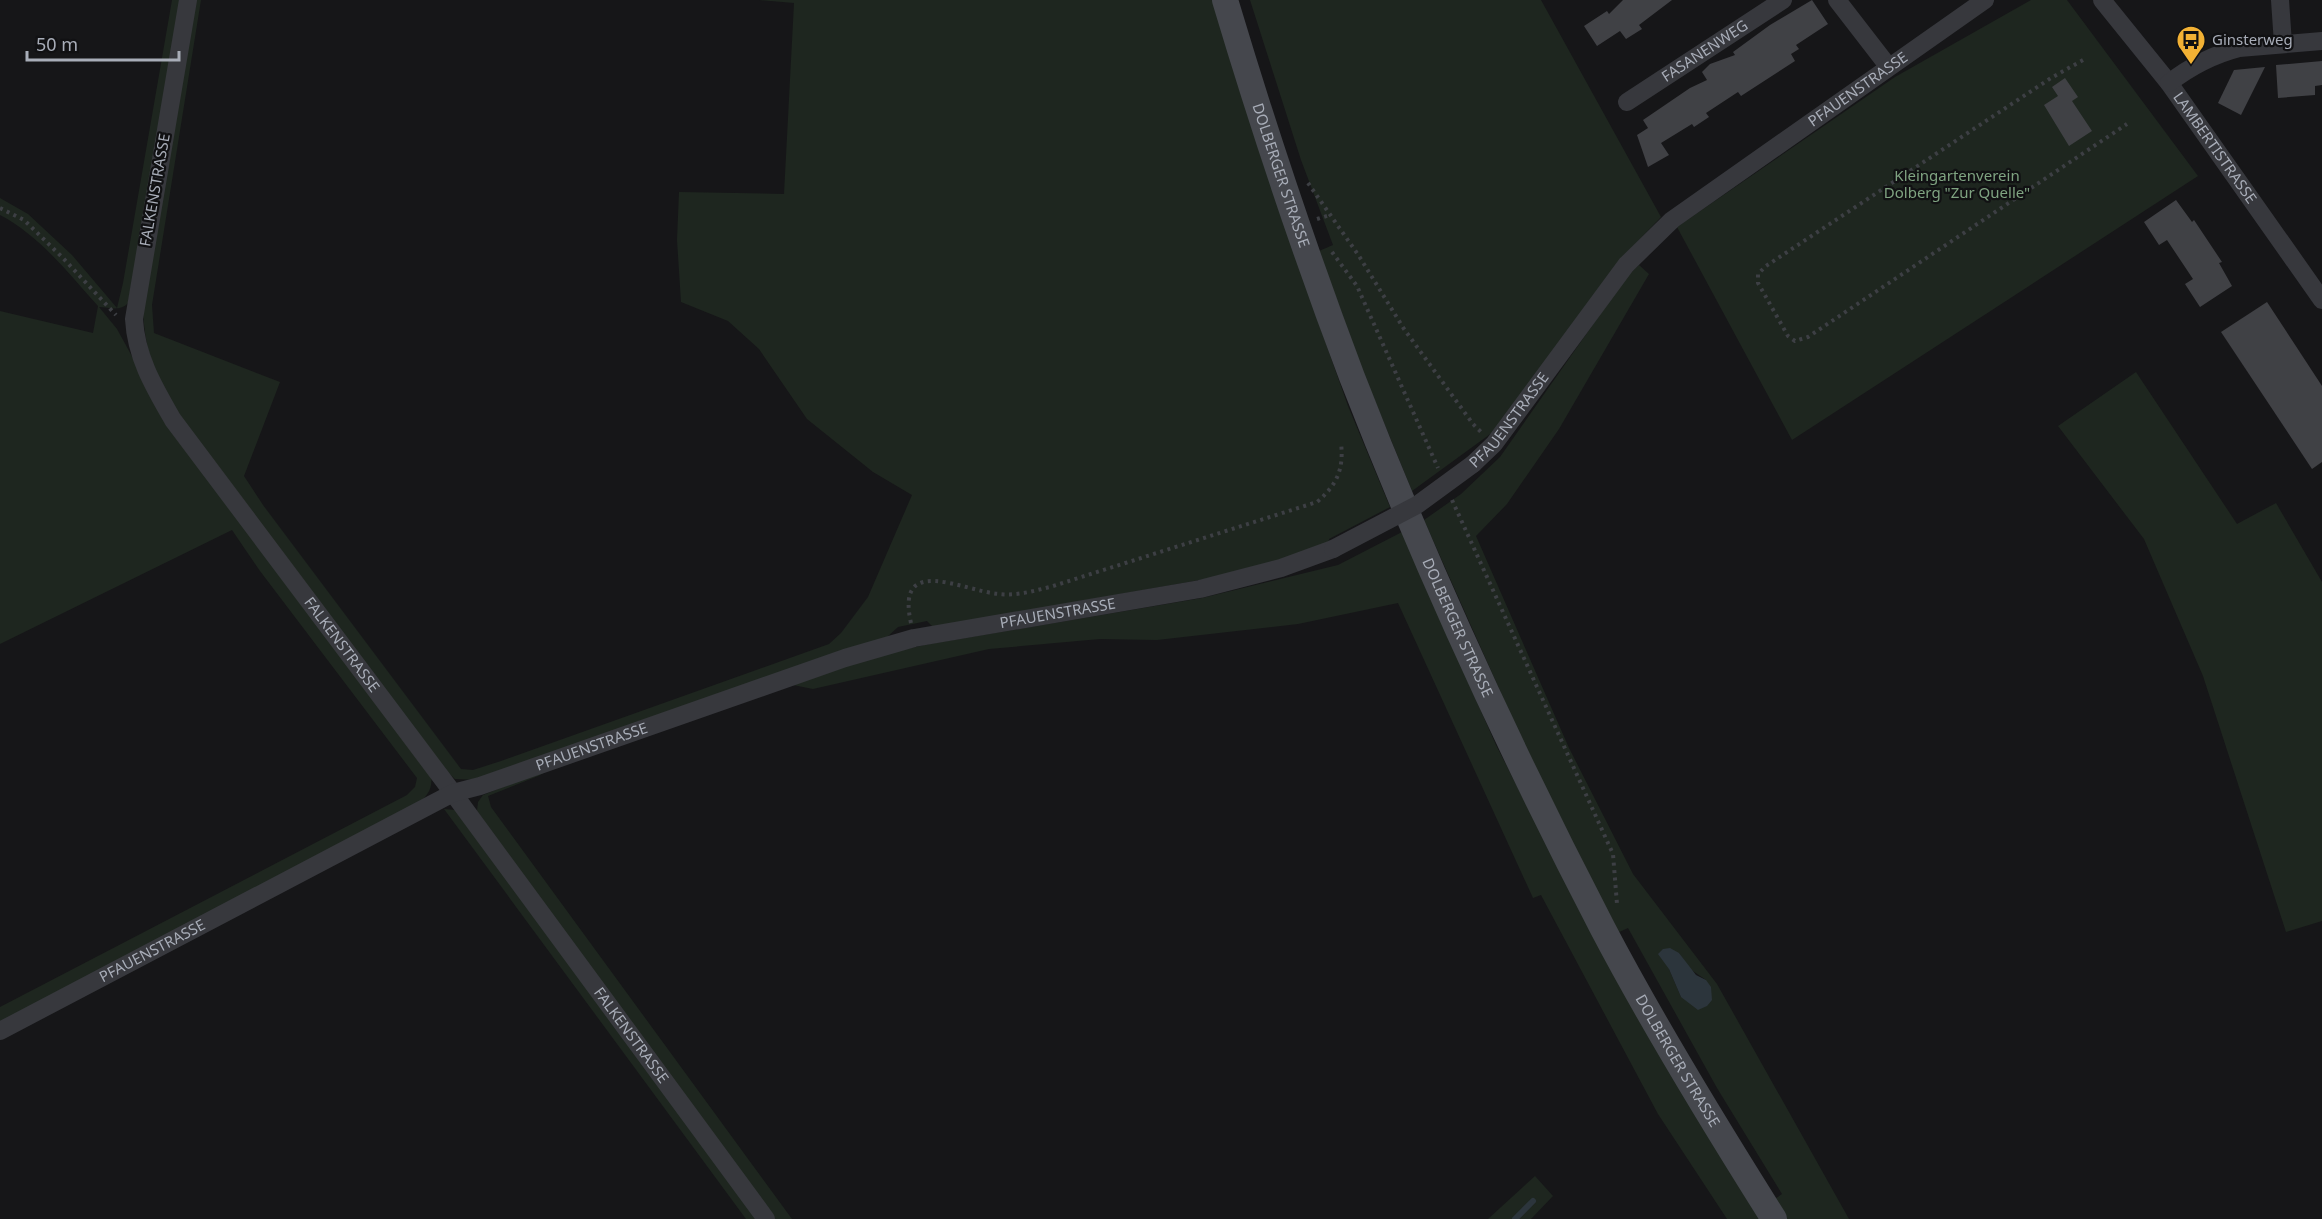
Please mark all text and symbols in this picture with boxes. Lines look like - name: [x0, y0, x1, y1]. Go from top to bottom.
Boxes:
- street label: FASANENWEG: [1657, 15, 1751, 86]
- scale bar: [27, 24, 178, 62]
- bus stop icon: Ginsterweg: [2175, 24, 2207, 66]
- place label: Ginsterweg: [2212, 29, 2293, 49]
- text: 50 m: [36, 32, 78, 56]
- street label: PFAUENSTRASSE: [1804, 47, 1911, 130]
- street label: LAMBERTISTRASSE: [2169, 87, 2262, 207]
- street label: DOLBERGER STRASSE: [1248, 100, 1315, 250]
- street label: FALKENSTRASSE: [134, 132, 174, 248]
- park label: Kleingartenverein Dolberg "Zur Quelle": [1884, 165, 2030, 202]
- street label: PFAUENSTRASSE: [1464, 368, 1553, 472]
- street label: DOLBERGER STRASSE: [1418, 555, 1498, 700]
- street label: FALKENSTRASSE: [300, 592, 385, 696]
- street label: PFAUENSTRASSE: [998, 593, 1117, 632]
- street label: PFAUENSTRASSE: [533, 717, 650, 775]
- street label: PFAUENSTRASSE: [95, 914, 208, 986]
- street label: FALKENSTRASSE: [590, 983, 674, 1087]
- street label: DOLBERGER STRASSE: [1631, 990, 1725, 1130]

